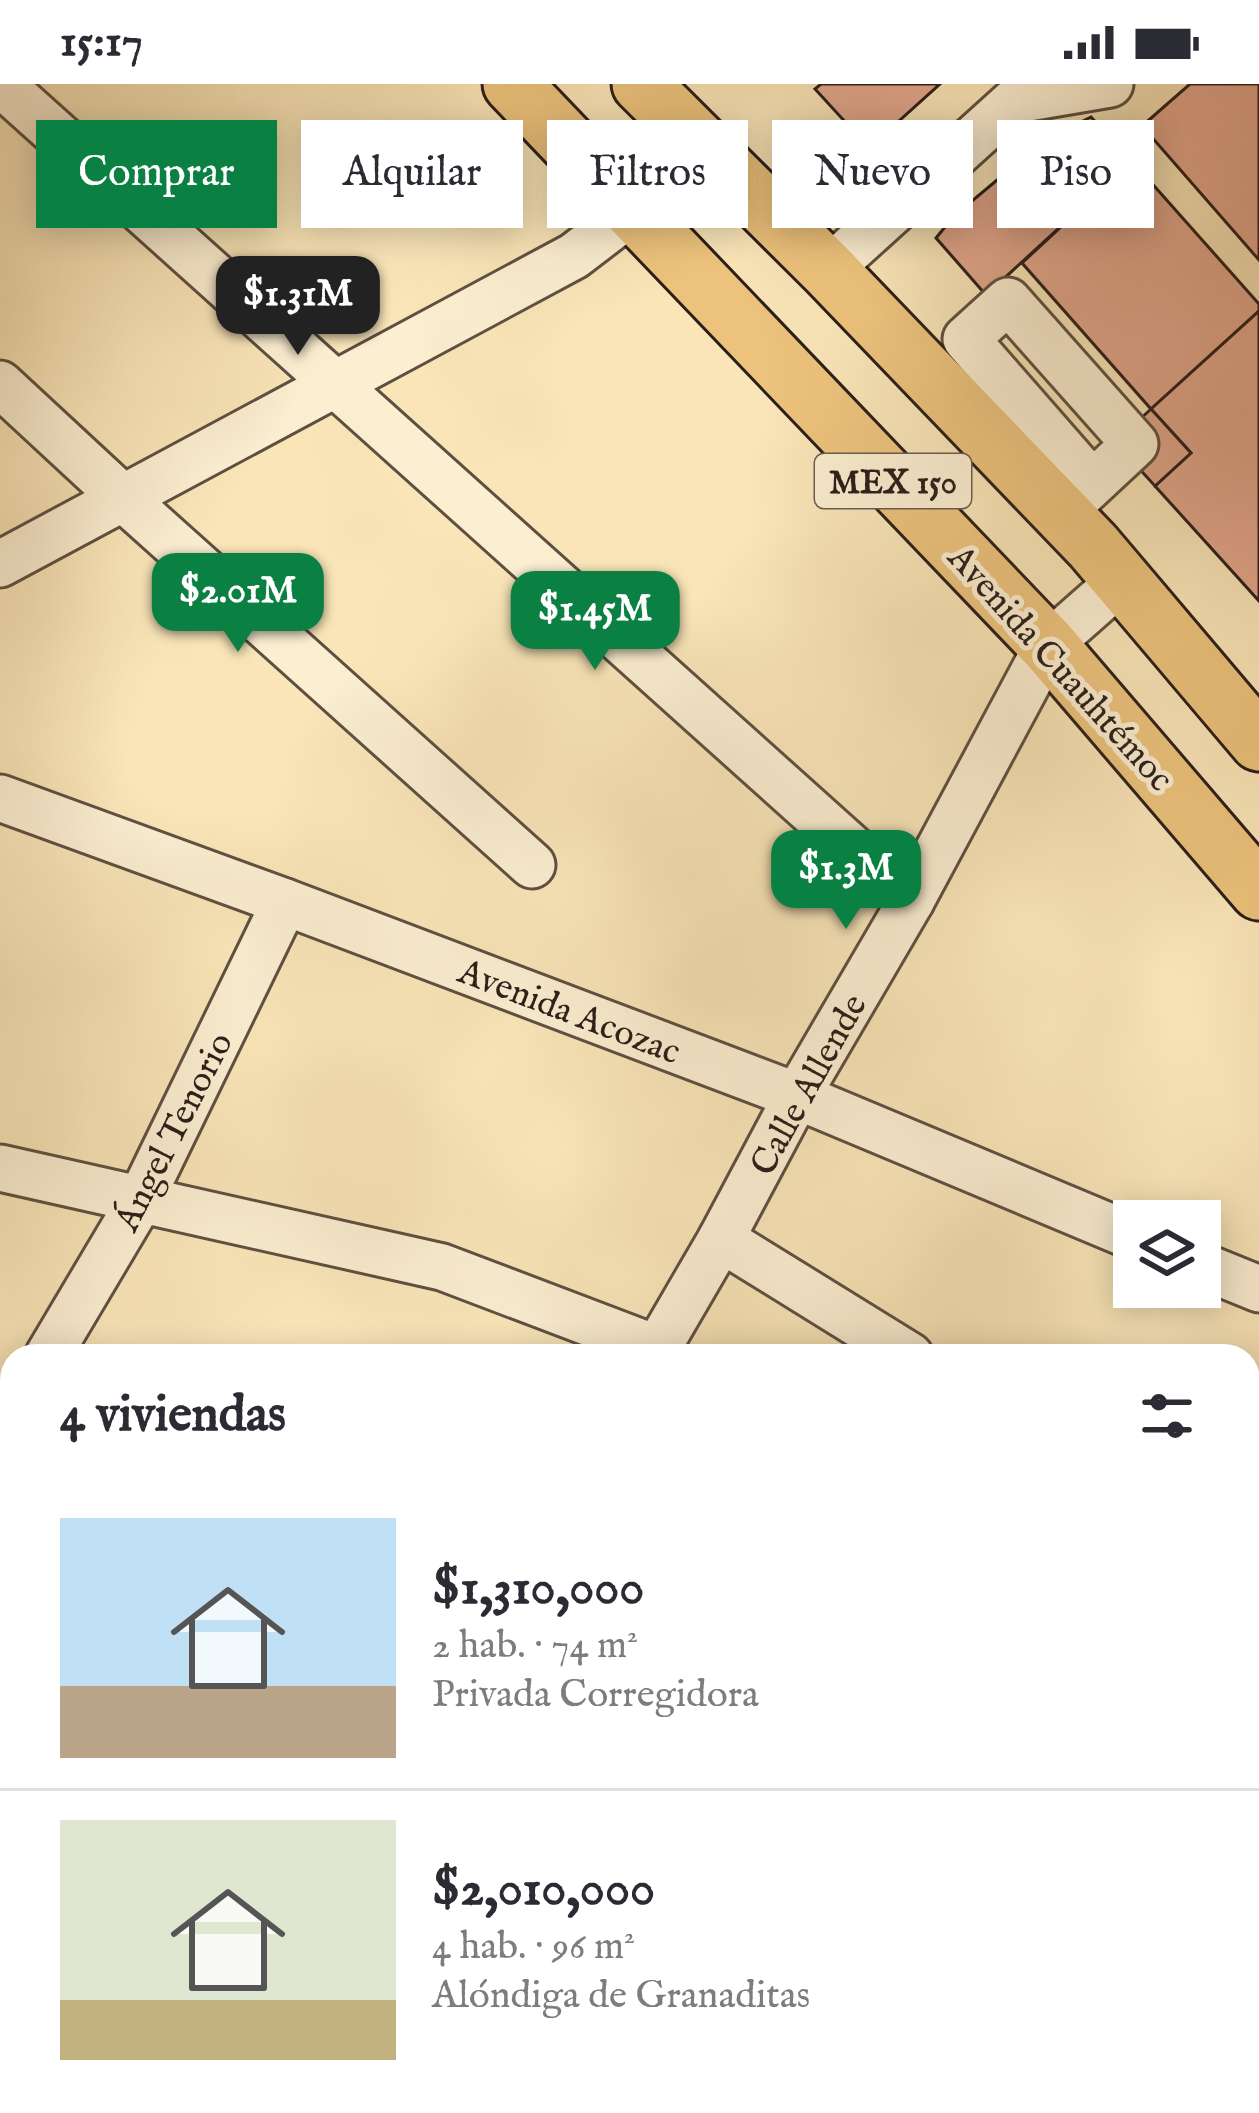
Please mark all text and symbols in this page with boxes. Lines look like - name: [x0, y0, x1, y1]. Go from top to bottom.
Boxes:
- text: 15:17: [60, 14, 143, 71]
- chip: Comprar: [36, 120, 277, 228]
- chip: Alquilar: [301, 120, 523, 228]
- chip: Filtros: [547, 120, 748, 228]
- chip: Nuevo: [772, 120, 973, 228]
- chip: Piso: [997, 120, 1154, 228]
- pin: $1.31M: [200, 256, 396, 358]
- text: $1.31M: [243, 270, 353, 319]
- road number: MEX 150: [815, 454, 971, 508]
- street label: Avenida Cuauhtémoc: [936, 535, 1183, 802]
- pin: $2.01M: [140, 553, 336, 655]
- text: $2.01M: [179, 567, 297, 616]
- pin: $1.45M: [497, 571, 693, 673]
- text: $1.45M: [538, 585, 652, 634]
- pin: $1.3M: [762, 830, 930, 932]
- text: $1.3M: [798, 844, 894, 893]
- street label: Avenida Acozac: [451, 949, 686, 1076]
- street label: Calle Allende: [741, 987, 878, 1184]
- street label: Ángel Tenorio: [103, 1025, 245, 1241]
- map controls: [1113, 1200, 1221, 1308]
- button: layers: [1113, 1200, 1221, 1308]
- icon: filters: [1134, 1383, 1200, 1449]
- text: 4 viviendas: [60, 1384, 286, 1449]
- text: $1,310,000: [432, 1557, 644, 1622]
- icon: home: [156, 1566, 300, 1710]
- text: 2 hab. · 74 m²: [432, 1622, 638, 1671]
- text: Privada Corregidora: [432, 1671, 759, 1720]
- text: $2,010,000: [432, 1858, 655, 1923]
- icon: home: [156, 1868, 300, 2012]
- text: 4 hab. · 96 m²: [432, 1923, 635, 1972]
- text: Alóndiga de Granaditas: [432, 1972, 810, 2021]

